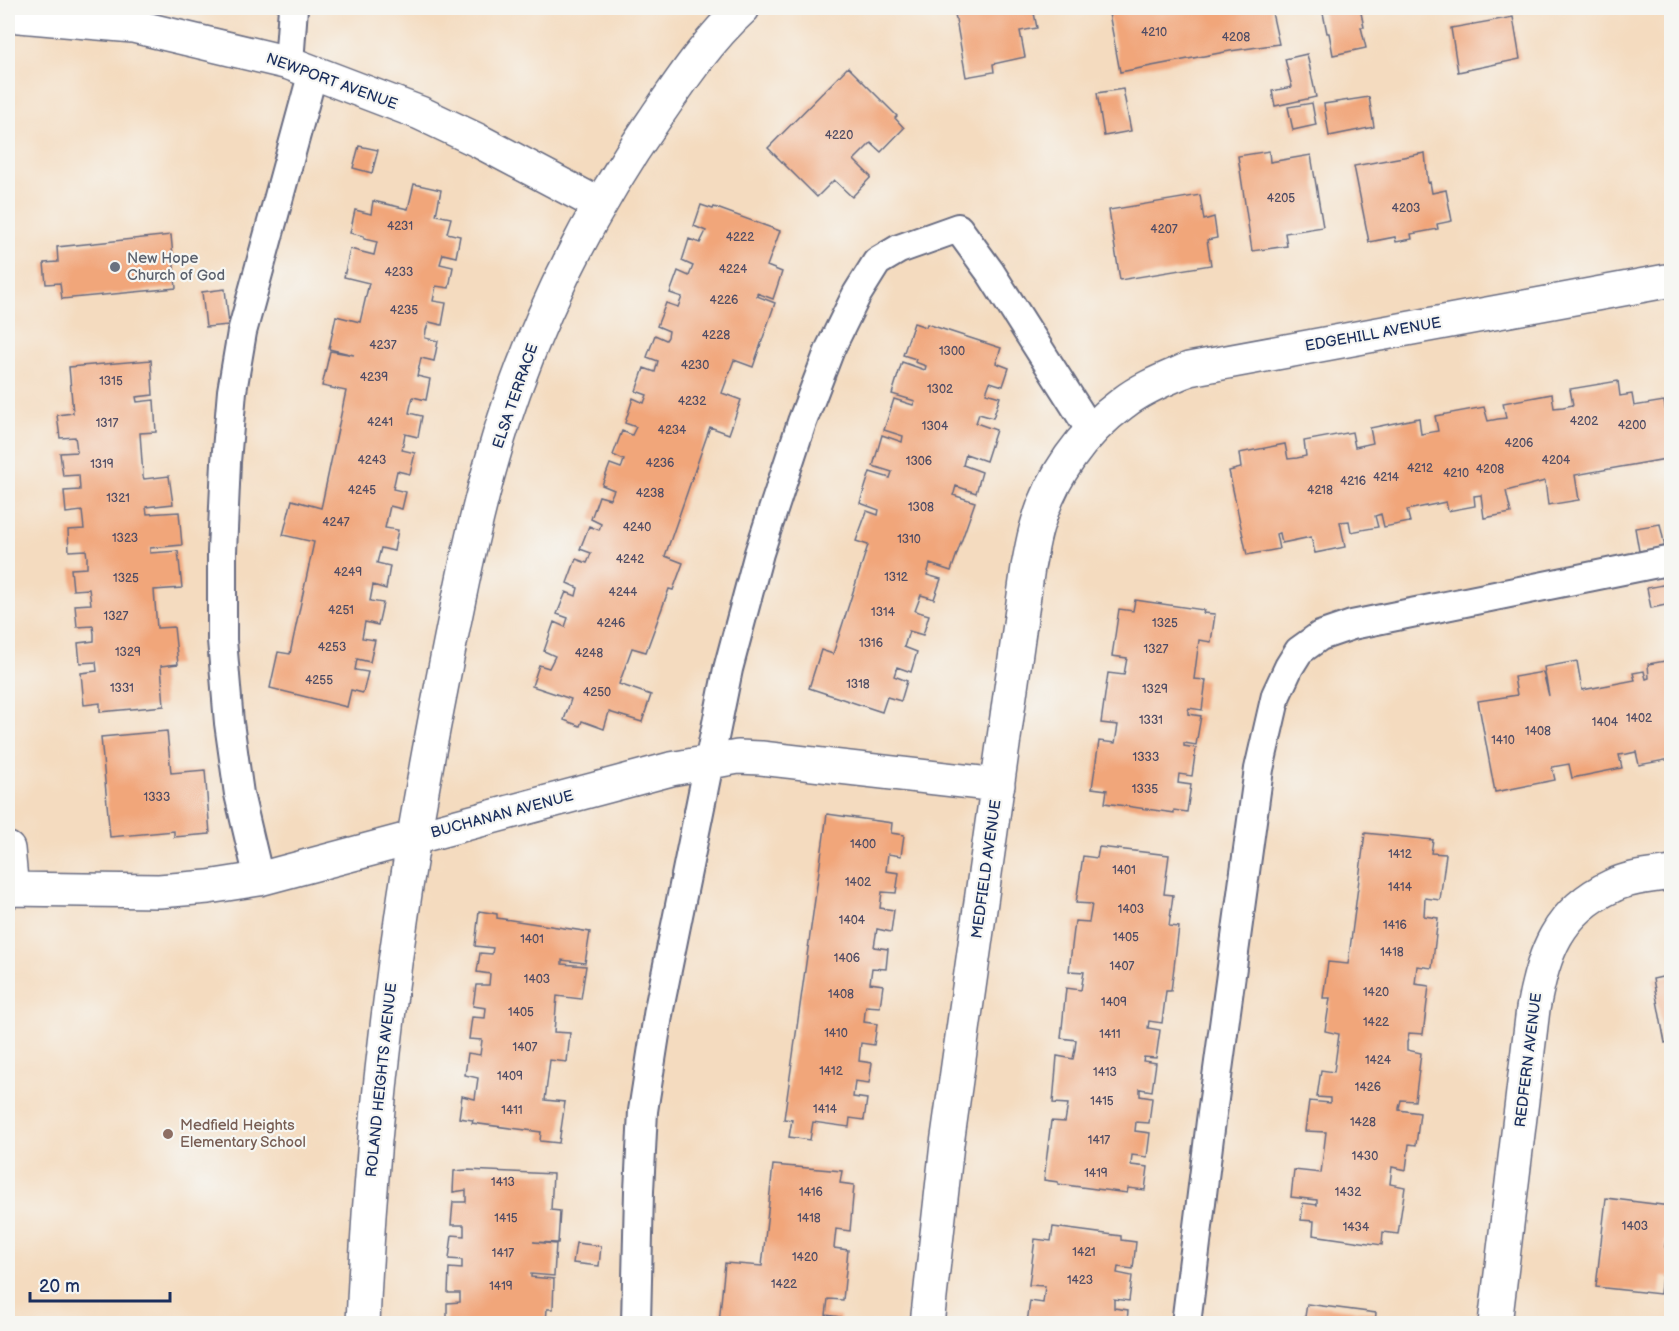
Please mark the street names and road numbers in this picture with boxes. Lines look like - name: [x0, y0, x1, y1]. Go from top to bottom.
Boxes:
- street label: NEWPORT AVENUE: [263, 49, 400, 114]
- street label: EDGEHILL AVENUE: [1304, 313, 1443, 356]
- street label: ELSA TERRACE: [489, 341, 542, 451]
- street label: BUCHANAN AVENUE: [429, 786, 576, 843]
- street label: MEDFIELD AVENUE: [967, 798, 1006, 940]
- street label: ROLAND HEIGHTS AVENUE: [362, 982, 401, 1178]
- street label: REDFERN AVENUE: [1511, 992, 1546, 1128]

